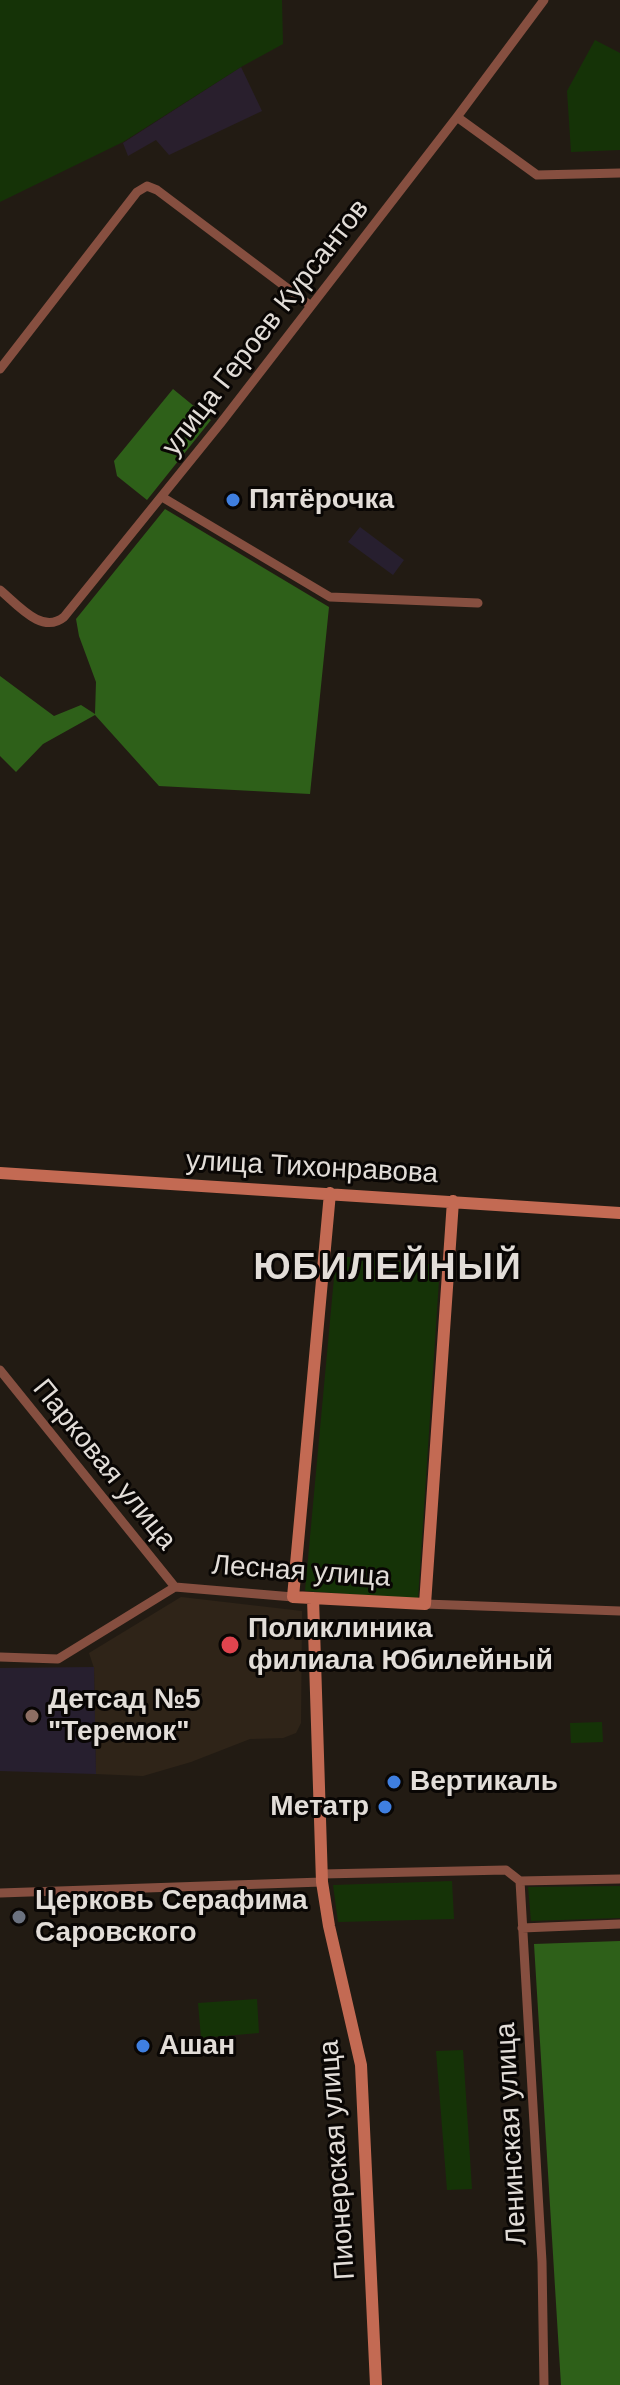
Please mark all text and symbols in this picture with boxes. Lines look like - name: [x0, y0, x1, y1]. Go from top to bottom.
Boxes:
- street label: улица Героев Курсантов: [155, 193, 377, 463]
- place label: Пятёрочка: [249, 483, 394, 517]
- marker: Пятёрочка: [224, 491, 242, 509]
- street label: улица Тихонравова: [185, 1145, 439, 1191]
- district label: ЮБИЛЕЙНЫЙ: [253, 1247, 523, 1291]
- street label: Парковая улица: [25, 1373, 183, 1557]
- street label: Лесная улица: [211, 1549, 391, 1595]
- place label: Поликлиника филиала Юбилейный: [248, 1612, 553, 1678]
- marker: Поликлиника филиала Юбилейный: [219, 1634, 241, 1656]
- place label: Детсад №5 "Теремок": [48, 1683, 201, 1749]
- marker: Детсад №5 "Теремок": [23, 1707, 41, 1725]
- place label: Вертикаль: [410, 1765, 558, 1799]
- marker: Вертикаль: [385, 1773, 403, 1791]
- place label: Метатр: [270, 1790, 369, 1824]
- marker: Метатр: [376, 1798, 394, 1816]
- place label: Церковь Серафима Саровского: [35, 1884, 308, 1950]
- marker: Церковь Серафима Саровского: [10, 1908, 28, 1926]
- street label: Ленинская улица: [489, 2022, 535, 2246]
- place label: Ашан: [159, 2029, 235, 2063]
- marker: Ашан: [134, 2037, 152, 2055]
- street label: Пионерская улица: [313, 2039, 363, 2281]

